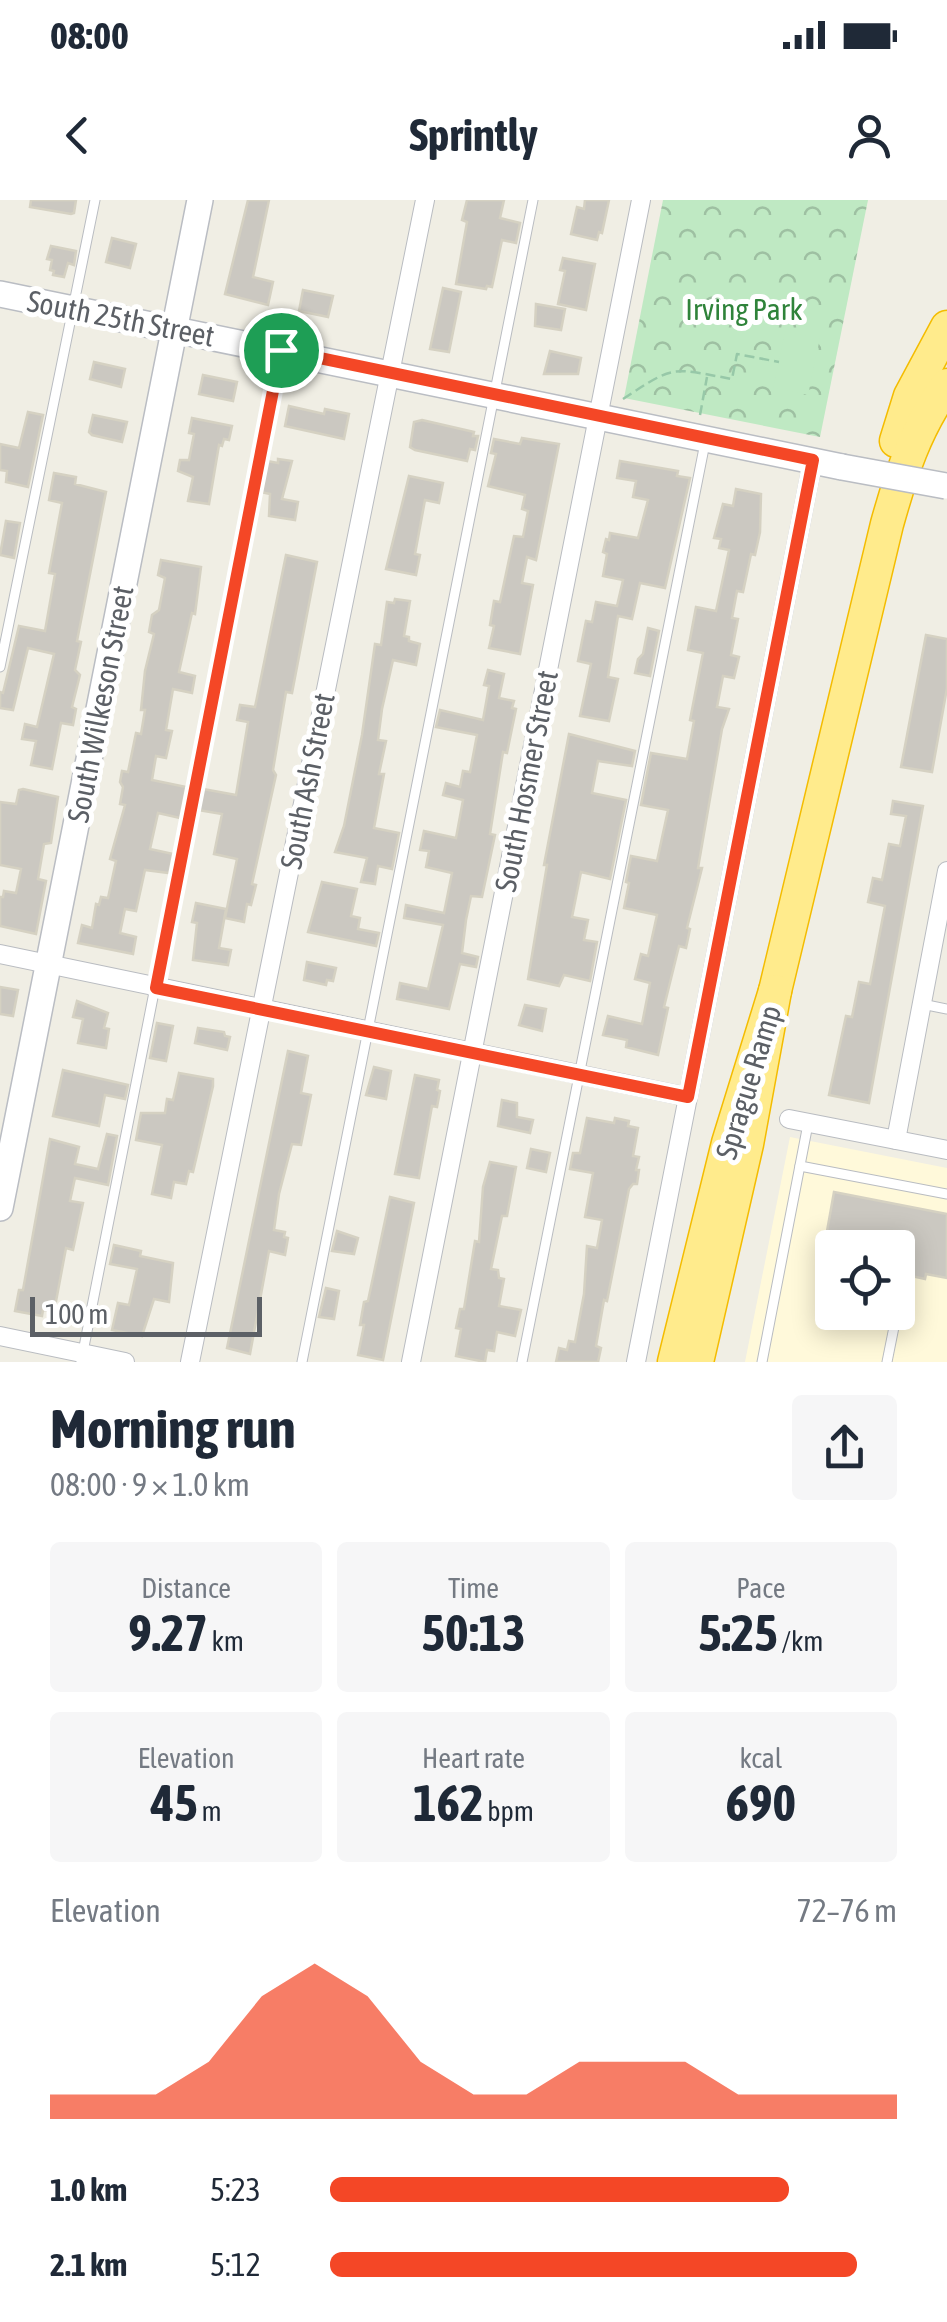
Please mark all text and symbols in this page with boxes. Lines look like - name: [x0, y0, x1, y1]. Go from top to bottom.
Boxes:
- text: 08:00: [50, 14, 129, 57]
- icon: back: [50, 108, 105, 163]
- icon: person: [842, 108, 897, 163]
- text: Sprintly: [409, 109, 538, 161]
- street label: South 25th Street: [25, 283, 217, 353]
- park label: Irving Park: [685, 292, 803, 326]
- pin: [239, 308, 324, 393]
- icon: arrive: [254, 323, 309, 378]
- street label: South Wilkeson Street: [60, 583, 140, 825]
- street label: South Hosmer Street: [488, 668, 564, 894]
- street label: South Ash Street: [273, 690, 341, 872]
- street label: Sprague Ramp: [709, 1001, 787, 1163]
- map controls: [815, 1230, 915, 1330]
- button: locate: [815, 1230, 915, 1330]
- scale bar: [30, 1292, 262, 1336]
- text: 100 m: [45, 1298, 108, 1330]
- button: share: [792, 1395, 897, 1500]
- text: Morning run: [50, 1397, 296, 1460]
- text: 08:00 · 9 × 1.0 km: [50, 1466, 250, 1503]
- text: Distance: [141, 1572, 231, 1604]
- text: Time: [448, 1572, 499, 1604]
- text: Pace: [736, 1572, 785, 1604]
- text: 9.27: [128, 1604, 208, 1662]
- text: 50:13: [422, 1604, 525, 1662]
- text: 5:25: [698, 1604, 778, 1662]
- text: km: [208, 1625, 244, 1657]
- text: /km: [778, 1625, 823, 1657]
- text: Elevation: [138, 1742, 235, 1774]
- text: Heart rate: [422, 1742, 525, 1774]
- text: kcal: [740, 1742, 782, 1774]
- text: 45: [151, 1774, 198, 1832]
- text: 162: [413, 1774, 483, 1832]
- text: 690: [726, 1774, 796, 1832]
- text: m: [198, 1795, 222, 1827]
- text: bpm: [483, 1795, 534, 1827]
- text: Elevation: [50, 1892, 161, 1929]
- text: 72–76 m: [797, 1892, 897, 1929]
- text: 1.0 km: [50, 2171, 127, 2208]
- text: 5:23: [210, 2171, 261, 2208]
- text: 2.1 km: [50, 2246, 127, 2283]
- text: 5:12: [210, 2246, 261, 2283]

